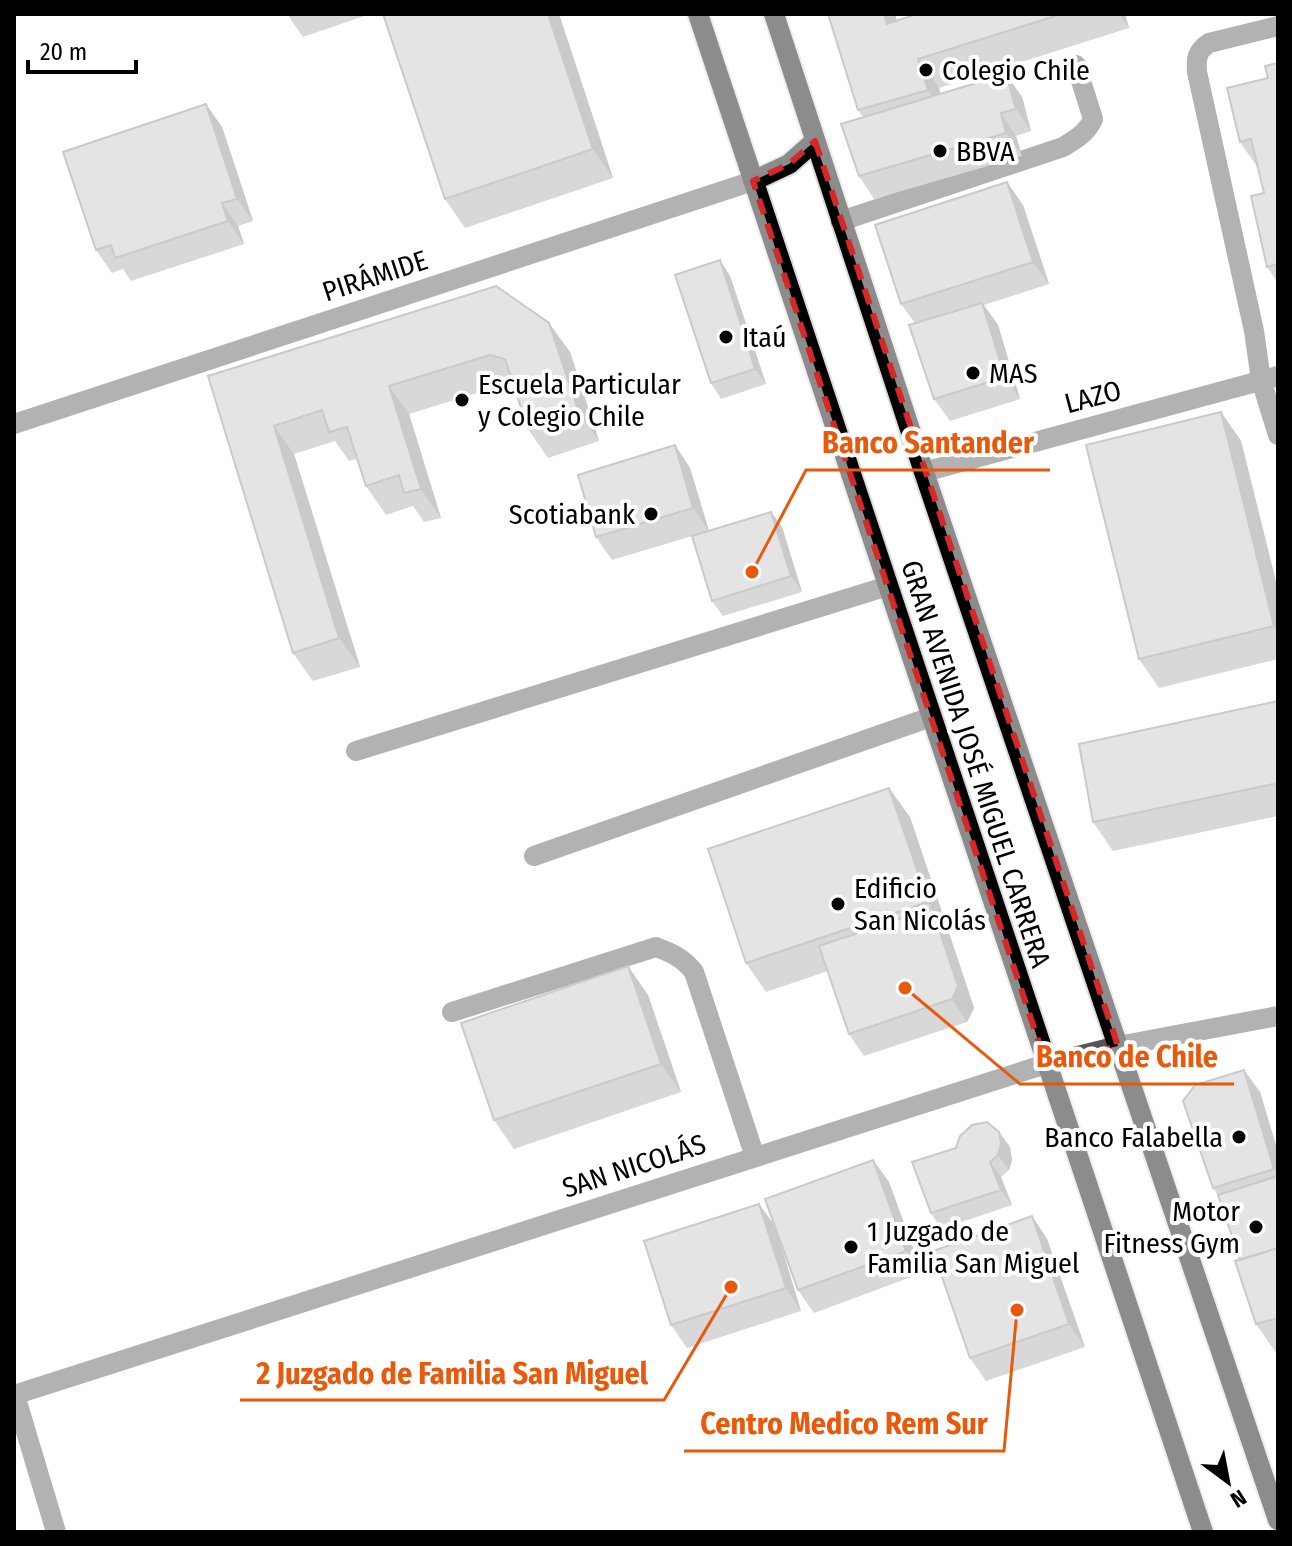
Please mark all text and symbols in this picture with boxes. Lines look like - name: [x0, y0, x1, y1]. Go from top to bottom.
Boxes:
- scale bar: [28, 24, 136, 74]
- text: 20 m: [40, 38, 87, 66]
- place label: Colegio Chile: [942, 54, 1090, 87]
- marker: Colegio Chile: [917, 61, 935, 79]
- place label: BBVA: [956, 135, 1015, 168]
- marker: BBVA: [931, 142, 949, 160]
- street label: PIRÁMIDE: [318, 244, 432, 308]
- place label: Itaú: [742, 321, 787, 354]
- marker: Itaú: [717, 328, 735, 346]
- place label: MAS: [989, 357, 1038, 390]
- marker: MAS: [964, 364, 982, 382]
- place label: Escuela Particular y Colegio Chile: [478, 368, 681, 433]
- street label: LAZO: [1061, 374, 1125, 420]
- marker: Escuela Particular y Colegio Chile: [453, 391, 471, 409]
- callout: Banco Santander: [806, 416, 1050, 470]
- text: Banco Santander: [822, 425, 1035, 461]
- place label: Scotiabank: [509, 498, 636, 531]
- marker: Scotiabank: [642, 505, 660, 523]
- street label: GRAN AVENIDA JOSÉ MIGUEL CARRERA: [894, 556, 1058, 972]
- place label: Edificio San Nicolás: [854, 872, 986, 937]
- marker: Edificio San Nicolás: [829, 895, 847, 913]
- callout: Banco de Chile: [1020, 1030, 1234, 1084]
- text: Banco de Chile: [1036, 1039, 1218, 1075]
- place label: Banco Falabella: [1044, 1121, 1223, 1154]
- street label: SAN NICOLÁS: [558, 1127, 710, 1205]
- marker: Banco Falabella: [1230, 1128, 1248, 1146]
- place label: Motor Fitness Gym: [1104, 1195, 1240, 1260]
- place label: 1 Juzgado de Familia San Miguel: [867, 1215, 1079, 1280]
- marker: Motor Fitness Gym: [1247, 1218, 1265, 1236]
- marker: 1 Juzgado de Familia San Miguel: [842, 1238, 860, 1256]
- callout: 2 Juzgado de Familia San Miguel: [240, 1346, 664, 1400]
- text: 2 Juzgado de Familia San Miguel: [255, 1356, 649, 1392]
- callout: Centro Medico Rem Sur: [684, 1397, 1004, 1451]
- text: Centro Medico Rem Sur: [700, 1406, 989, 1442]
- north arrow: [1188, 1442, 1268, 1522]
- text: N: [1226, 1484, 1251, 1513]

